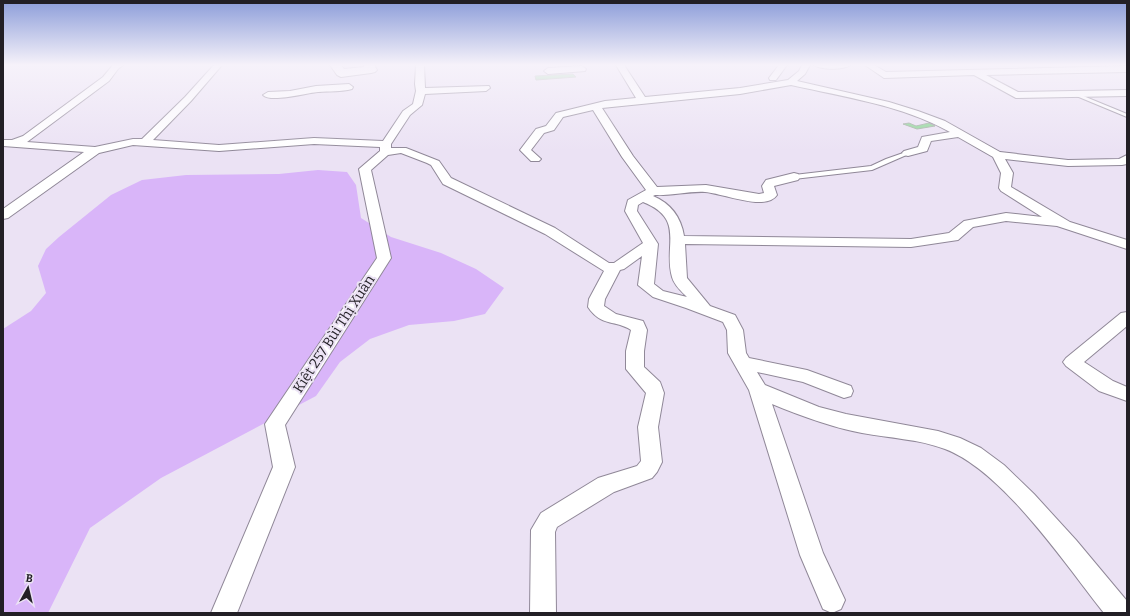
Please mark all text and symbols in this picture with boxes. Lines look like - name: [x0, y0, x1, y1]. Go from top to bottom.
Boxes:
- street label: Kiệt 257 Bùi Thị Xuân: [290, 272, 378, 396]
- north arrow: [8, 568, 48, 608]
- text: B: [25, 572, 34, 586]

